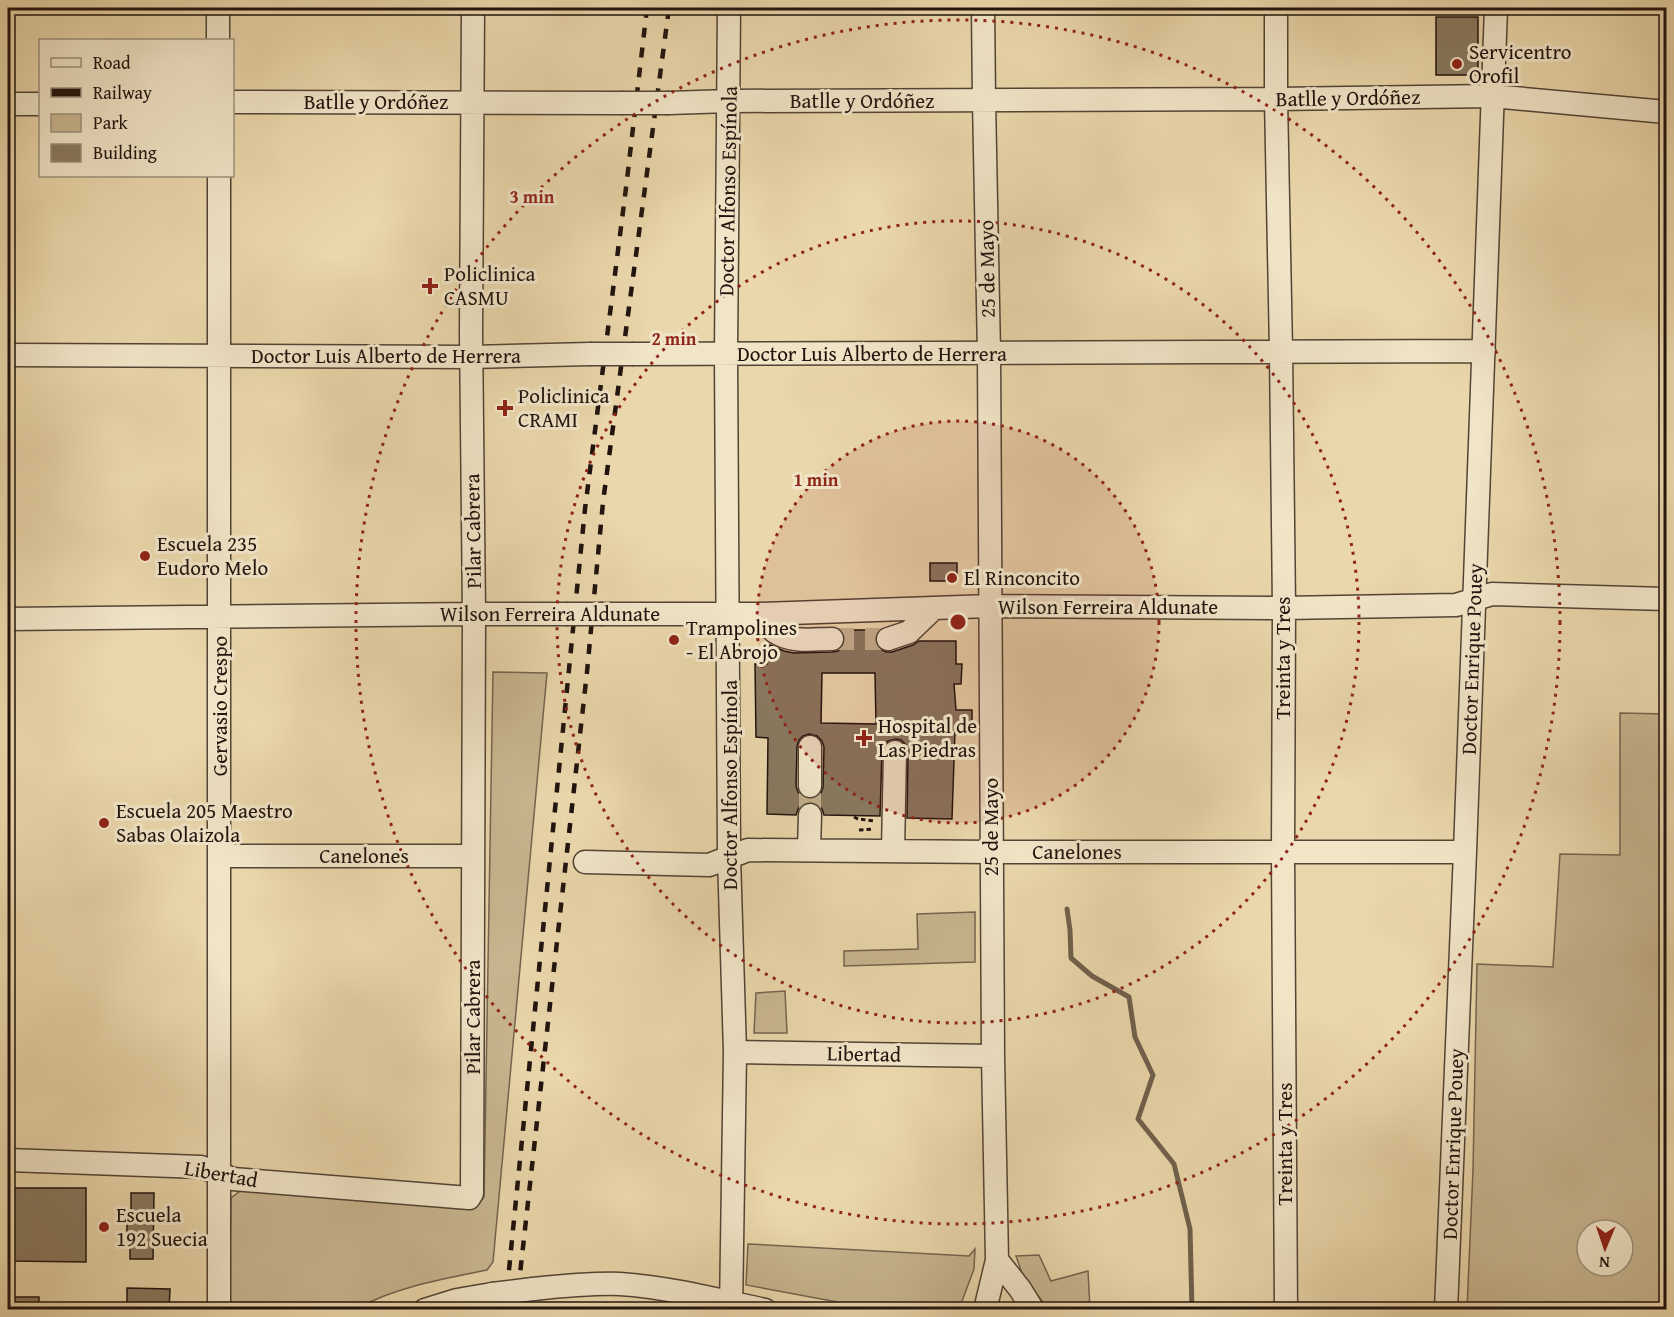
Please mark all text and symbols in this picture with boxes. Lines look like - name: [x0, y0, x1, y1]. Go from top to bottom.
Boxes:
- place label: Servicentro Orofil: [1469, 36, 1572, 91]
- legend: [39, 39, 234, 177]
- text: Road: [93, 49, 131, 76]
- marker: Servicentro Orofil: [1450, 57, 1464, 71]
- text: Railway: [93, 79, 152, 106]
- street label: Batlle y Ordóñez: [1275, 81, 1421, 114]
- street label: Batlle y Ordóñez: [790, 85, 934, 116]
- street label: Batlle y Ordóñez: [304, 86, 448, 117]
- street label: Doctor Alfonso Espínola: [710, 86, 745, 296]
- text: Park: [93, 109, 129, 136]
- text: Building: [93, 139, 157, 166]
- text: 3 min: [510, 183, 555, 210]
- street label: 25 de Mayo: [970, 220, 1003, 318]
- place label: Policlinica CASMU: [444, 258, 536, 313]
- marker: Policlinica CASMU: [421, 277, 439, 295]
- text: 2 min: [652, 325, 697, 352]
- street label: Doctor Luis Alberto de Herrera: [737, 338, 1007, 369]
- street label: Doctor Luis Alberto de Herrera: [251, 340, 521, 371]
- place label: Policlinica CRAMI: [518, 380, 610, 435]
- marker: Policlinica CRAMI: [496, 399, 514, 417]
- text: 1 min: [794, 466, 839, 493]
- street label: Pilar Cabrera: [456, 473, 489, 589]
- place label: Escuela 235 Eudoro Melo: [157, 528, 268, 583]
- marker: Escuela 235 Eudoro Melo: [138, 549, 152, 563]
- place label: El Rinconcito: [964, 562, 1080, 593]
- street label: Doctor Enrique Pouey: [1453, 562, 1490, 755]
- marker: El Rinconcito: [945, 571, 959, 585]
- street label: Wilson Ferreira Aldunate: [998, 591, 1218, 622]
- street label: Treinta y Tres: [1267, 597, 1298, 720]
- street label: Wilson Ferreira Aldunate: [440, 598, 660, 629]
- place label: Trampolines - El Abrojo: [686, 612, 797, 667]
- centre of rings: [948, 612, 968, 632]
- marker: Trampolines - El Abrojo: [667, 633, 681, 647]
- street label: Gervasio Crespo: [204, 636, 235, 776]
- street label: Doctor Alfonso Espínola: [714, 680, 745, 890]
- place label: Hospital de Las Piedras: [878, 710, 977, 765]
- marker: Hospital de Las Piedras: [855, 729, 873, 747]
- street label: 25 de Mayo: [975, 778, 1006, 876]
- place label: Escuela 205 Maestro Sabas Olaizola: [116, 795, 293, 850]
- marker: Escuela 205 Maestro Sabas Olaizola: [97, 816, 111, 830]
- street label: Canelones: [1032, 836, 1122, 867]
- street label: Canelones: [319, 840, 409, 871]
- street label: Pilar Cabrera: [457, 959, 488, 1075]
- street label: Libertad: [827, 1037, 902, 1070]
- street label: Doctor Enrique Pouey: [1434, 1047, 1471, 1240]
- street label: Treinta y Tres: [1269, 1083, 1300, 1206]
- street label: Libertad: [182, 1152, 261, 1195]
- place label: Escuela 192 Suecia: [116, 1199, 208, 1254]
- north arrow: [1575, 1218, 1635, 1278]
- marker: Escuela 192 Suecia: [97, 1220, 111, 1234]
- text: N: [1598, 1251, 1610, 1275]

